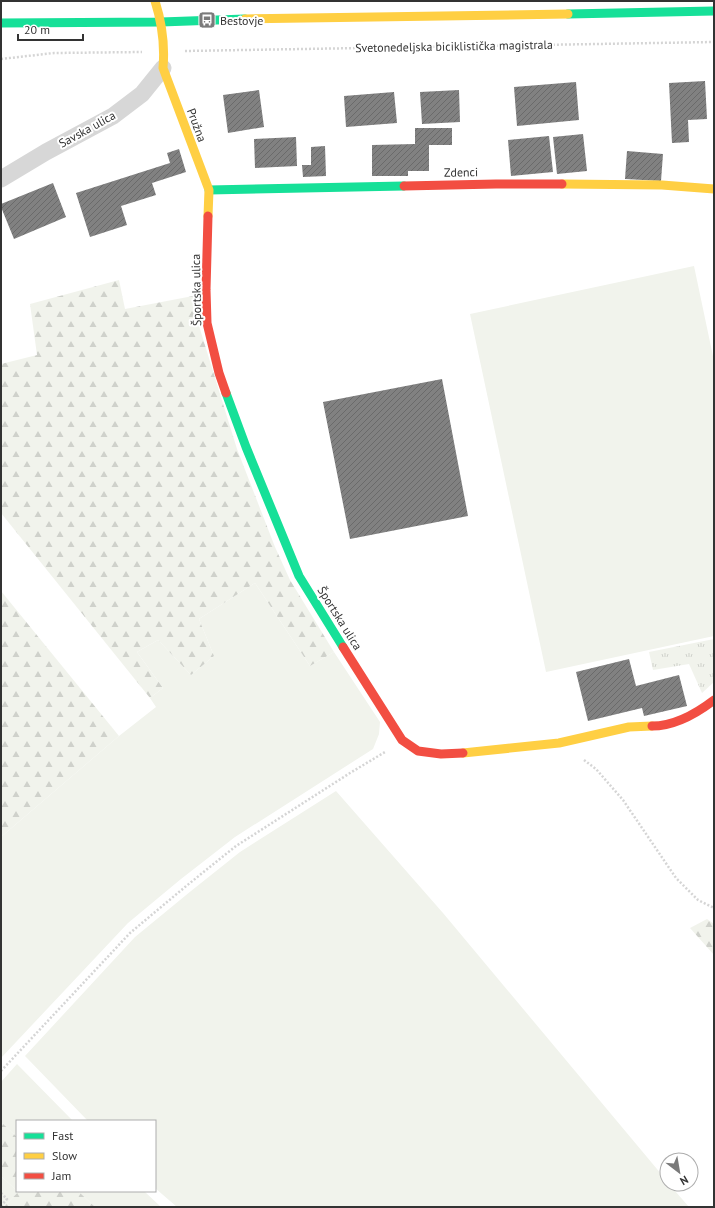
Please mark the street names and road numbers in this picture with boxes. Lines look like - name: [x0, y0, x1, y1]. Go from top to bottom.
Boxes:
- street label: Svetonedeljska biciklistička magistrala: [355, 37, 553, 55]
- street label: Pružna: [184, 106, 210, 144]
- street label: Savska ulica: [56, 107, 118, 151]
- street label: Zdenci: [444, 164, 478, 180]
- street label: Športska ulica: [188, 254, 204, 326]
- street label: Športska ulica: [314, 583, 366, 653]

